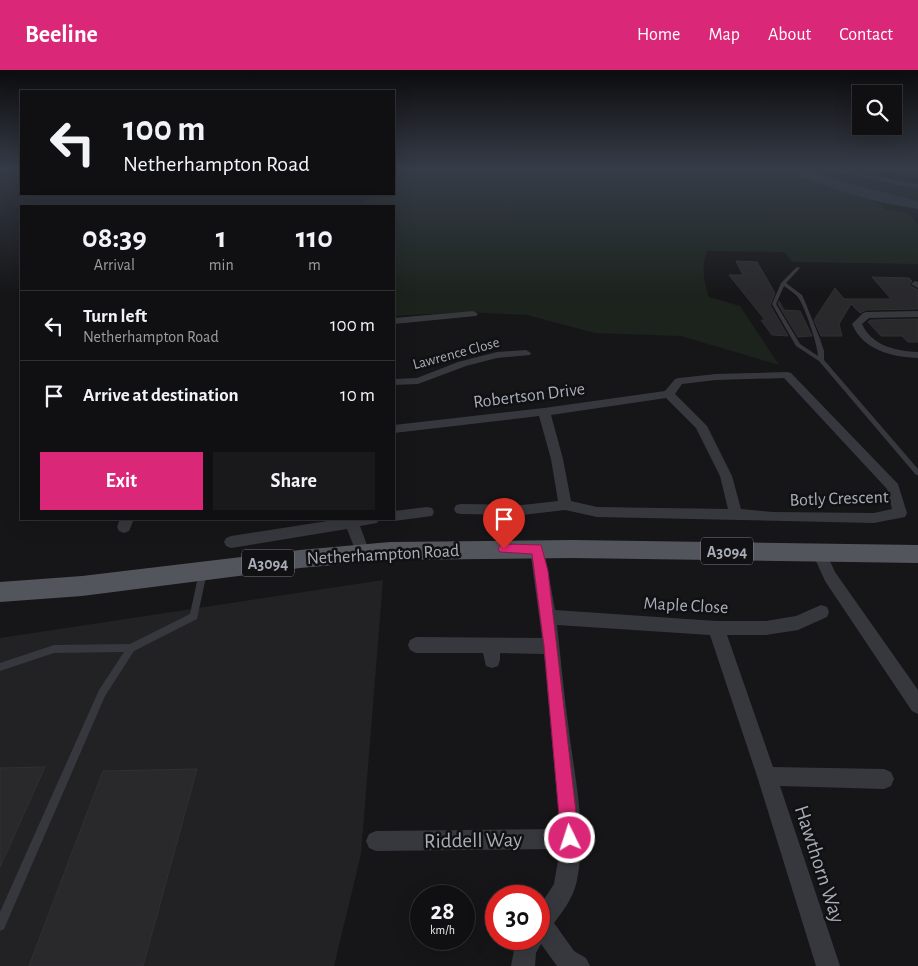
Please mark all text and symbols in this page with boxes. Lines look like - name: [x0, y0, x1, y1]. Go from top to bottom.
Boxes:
- text: Beeline: [25, 23, 98, 47]
- text: Home: [637, 26, 680, 44]
- text: Map: [708, 26, 740, 44]
- text: About: [768, 26, 811, 44]
- text: Contact: [839, 26, 893, 44]
- map controls: [852, 85, 902, 135]
- button: search: [852, 85, 902, 135]
- icon: left: [40, 110, 105, 175]
- text: 100 m: [123, 112, 206, 147]
- text: Netherhampton Road: [123, 153, 310, 175]
- text: 08:39: [82, 223, 147, 253]
- text: 1: [216, 223, 227, 253]
- text: 110: [296, 223, 333, 253]
- text: Arrival: [94, 257, 135, 273]
- text: min: [209, 257, 234, 273]
- text: m: [308, 257, 321, 273]
- text: Turn left: [83, 307, 147, 326]
- icon: left: [40, 312, 68, 340]
- text: 100 m: [330, 316, 375, 335]
- text: Netherhampton Road: [83, 329, 219, 345]
- street label: Lawrence Close: [411, 335, 501, 372]
- street label: Robertson Drive: [472, 380, 586, 412]
- icon: arrive: [40, 382, 68, 410]
- text: Arrive at destination: [83, 386, 239, 405]
- text: 10 m: [340, 386, 375, 405]
- button: Exit: [40, 452, 203, 510]
- button: Share: [213, 452, 375, 510]
- street label: Botly Crescent: [789, 488, 889, 510]
- pin: [483, 498, 525, 549]
- icon: arrive: [490, 505, 518, 533]
- road number: A3094: [701, 538, 753, 564]
- street label: Netherhampton Road: [306, 542, 460, 568]
- road number: A3094: [242, 549, 294, 576]
- street label: Maple Close: [643, 595, 729, 617]
- street label: Hawthorn Way: [791, 803, 848, 926]
- position arrow: [543, 811, 595, 863]
- street label: Riddell Way: [424, 829, 522, 852]
- speed limit sign: 30: [485, 885, 550, 950]
- text: 28: [430, 899, 455, 924]
- text: km/h: [430, 924, 455, 936]

